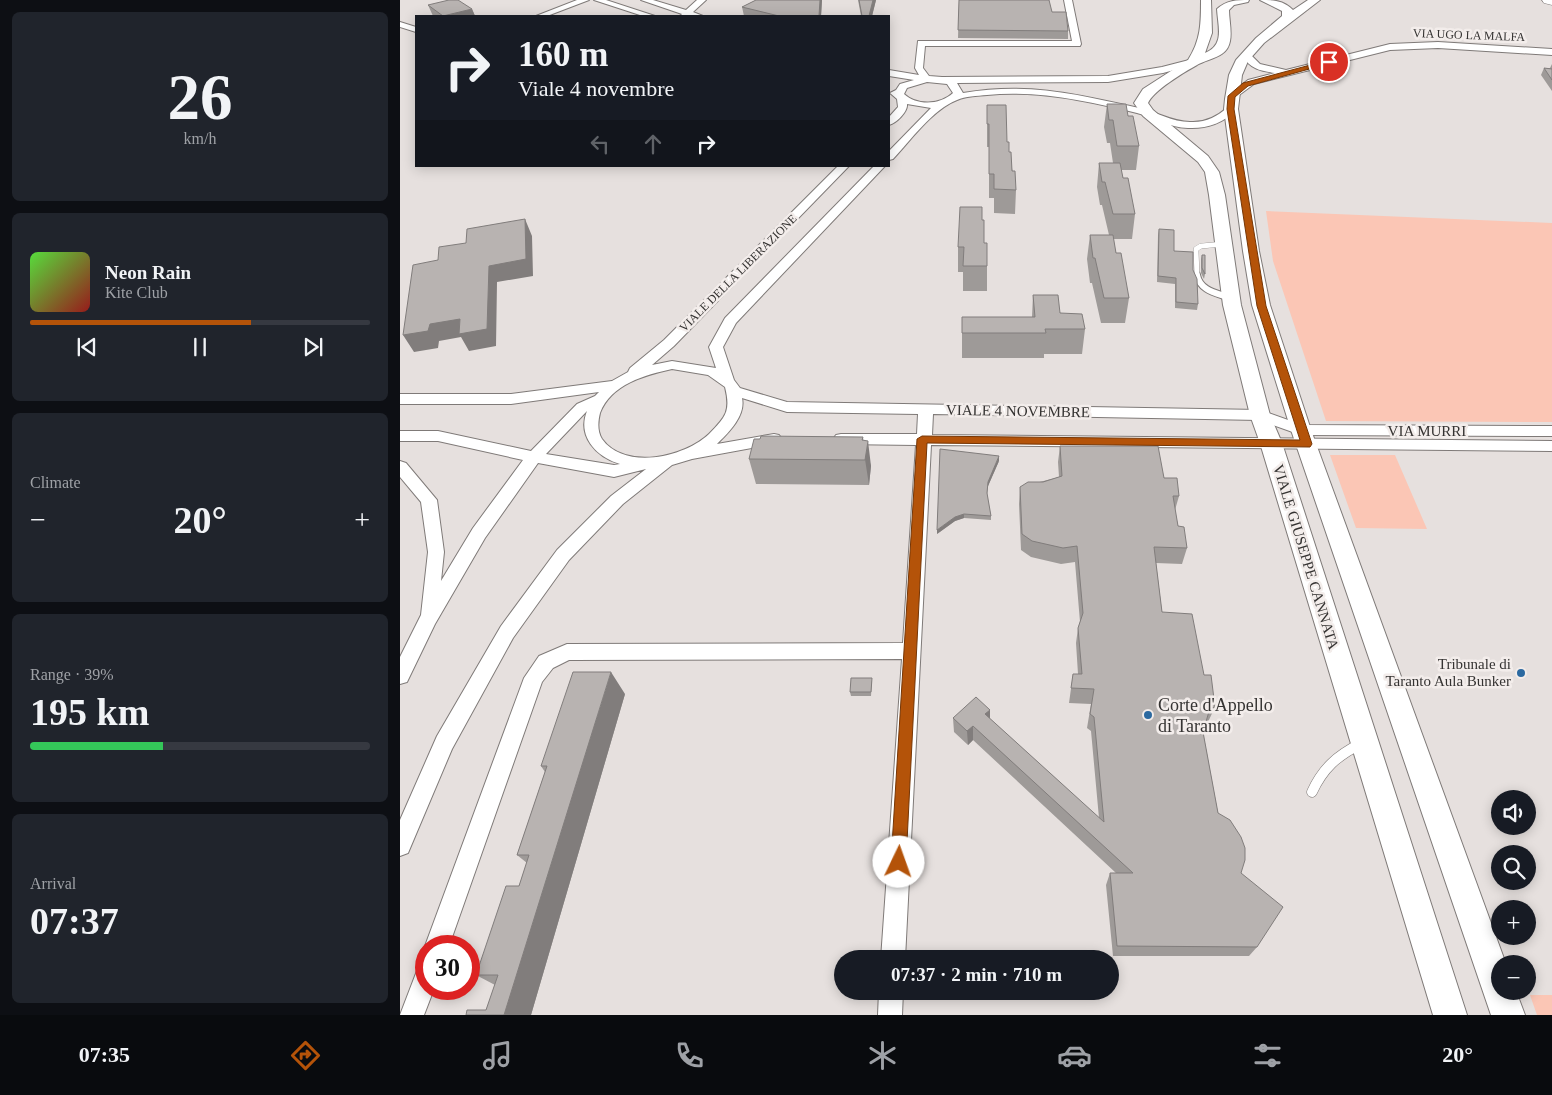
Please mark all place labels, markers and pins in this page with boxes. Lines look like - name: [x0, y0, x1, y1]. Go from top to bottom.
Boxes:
- pin: [1308, 41, 1350, 83]
- place label: Tribunale di Taranto Aula Bunker: [1385, 656, 1511, 689]
- marker: Tribunale di Taranto Aula Bunker: [1515, 667, 1527, 679]
- place label: Corte d'Appello di Taranto: [1158, 695, 1273, 736]
- marker: Corte d'Appello di Taranto: [1142, 709, 1154, 721]

